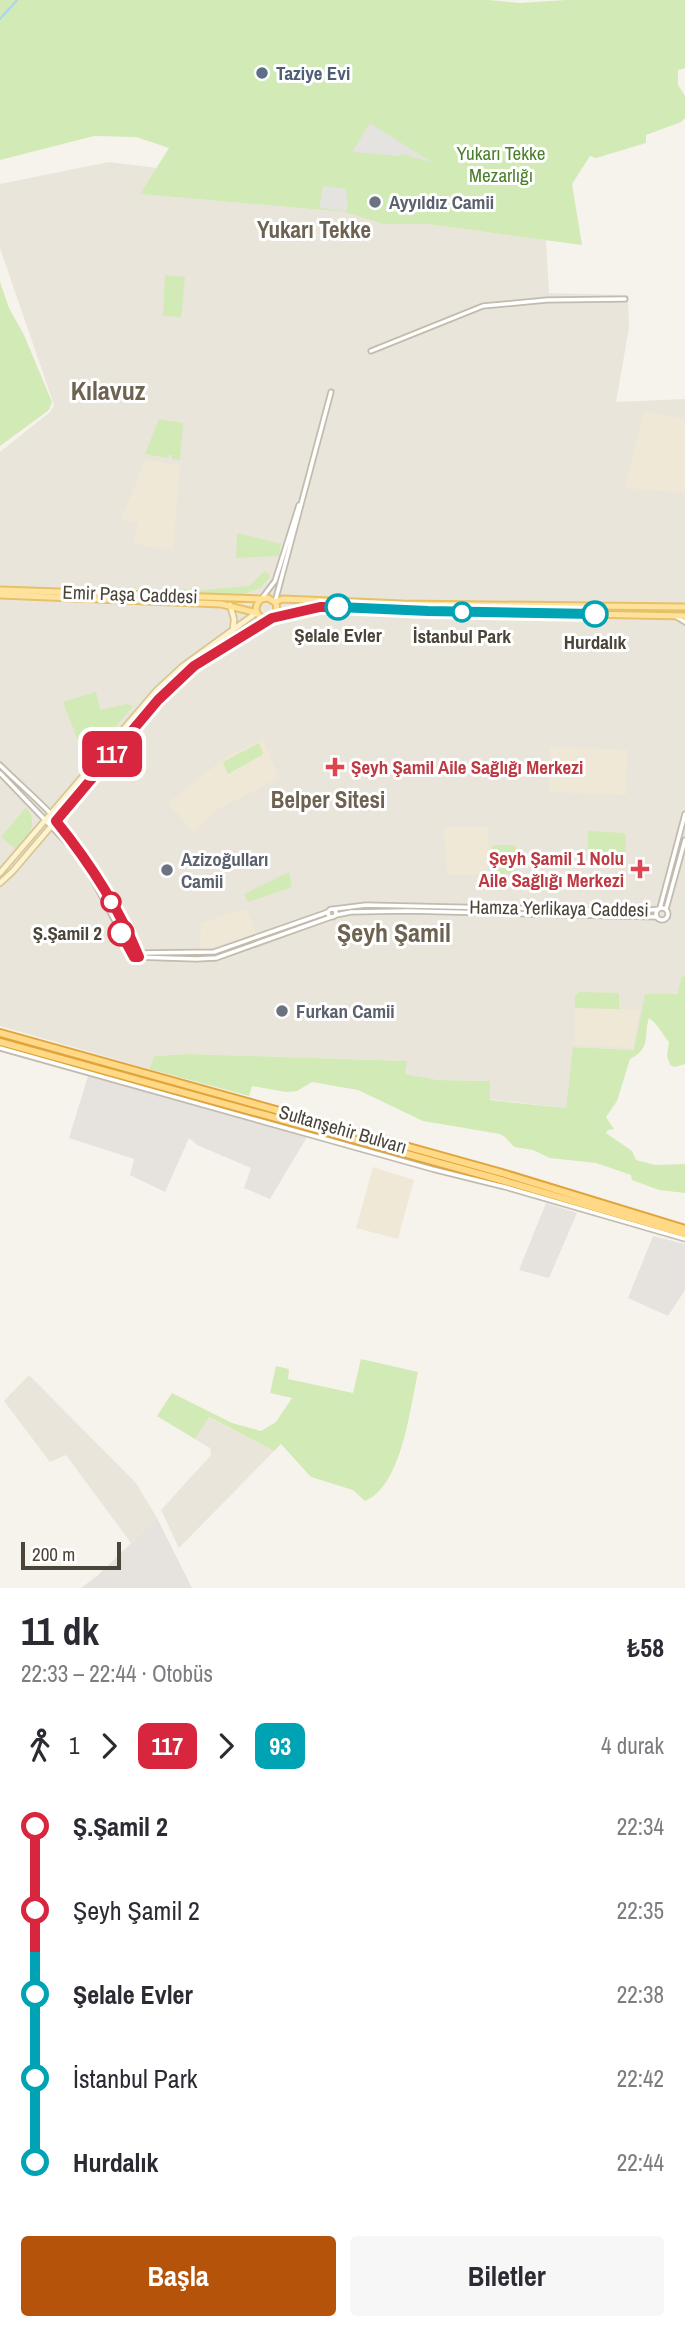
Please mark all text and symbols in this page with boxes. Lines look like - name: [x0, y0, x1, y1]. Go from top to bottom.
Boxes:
- place label: Taziye Evi: [276, 60, 350, 86]
- marker: Taziye Evi: [254, 65, 270, 81]
- park label: Yukarı Tekke Mezarlığı: [457, 140, 545, 188]
- place label: Ayyıldız Camii: [389, 189, 494, 215]
- marker: Ayyıldız Camii: [367, 194, 383, 210]
- district label: Yukarı Tekke: [257, 214, 371, 245]
- district label: Kılavuz: [71, 373, 146, 408]
- street label: Emir Paşa Caddesi: [62, 579, 198, 609]
- marker: Şelale Evler: [325, 594, 351, 620]
- marker: Hurdalık: [582, 601, 608, 627]
- marker: İstanbul Park: [452, 602, 472, 622]
- place label: Şelale Evler: [294, 622, 382, 648]
- place label: İstanbul Park: [413, 623, 511, 649]
- place label: Hurdalık: [564, 629, 627, 655]
- line badge: 117: [72, 731, 152, 777]
- text: 117: [96, 738, 128, 770]
- place label: Şeyh Şamil Aile Sağlığı Merkezi: [351, 754, 583, 780]
- marker: Şeyh Şamil Aile Sağlığı Merkezi: [325, 757, 345, 777]
- district label: Belper Sitesi: [271, 784, 385, 815]
- place label: Şeyh Şamil 1 Nolu Aile Sağlığı Merkezi: [479, 845, 624, 893]
- place label: Azizoğulları Camii: [181, 846, 268, 894]
- marker: Şeyh Şamil 1 Nolu Aile Sağlığı Merkezi: [630, 859, 650, 879]
- marker: Azizoğulları Camii: [159, 862, 175, 878]
- unlabelled marker: [101, 892, 121, 912]
- street label: Hamza Yerlikaya Caddesi: [469, 893, 649, 923]
- district label: Şeyh Şamil: [337, 915, 451, 950]
- place label: Ş.Şamil 2: [33, 920, 102, 946]
- marker: Ş.Şamil 2: [108, 920, 134, 946]
- place label: Furkan Camii: [296, 998, 395, 1024]
- marker: Furkan Camii: [274, 1003, 290, 1019]
- street label: Sultanşehir Bulvarı: [276, 1098, 410, 1160]
- scale bar: [21, 1539, 121, 1571]
- text: 200 m: [32, 1541, 75, 1567]
- text: 11 dk: [21, 1606, 99, 1657]
- text: ₺58: [627, 1630, 664, 1665]
- text: 22:33 – 22:44 · Otobüs: [21, 1658, 213, 1689]
- icon: walk: [21, 1727, 59, 1765]
- icon: forward: [90, 1727, 128, 1765]
- icon: forward: [207, 1727, 245, 1765]
- text: 1: [69, 1730, 80, 1761]
- text: 117: [152, 1730, 183, 1762]
- text: 93: [269, 1730, 291, 1762]
- text: 4 durak: [601, 1730, 664, 1761]
- text: Ş.Şamil 2: [73, 1809, 168, 1844]
- text: 22:34: [617, 1811, 664, 1842]
- text: Şeyh Şamil 2: [73, 1893, 200, 1928]
- text: 22:35: [617, 1895, 664, 1926]
- text: Şelale Evler: [73, 1977, 193, 2012]
- text: 22:38: [617, 1979, 664, 2010]
- text: İstanbul Park: [73, 2061, 197, 2096]
- text: 22:42: [617, 2063, 664, 2094]
- text: Hurdalık: [73, 2145, 158, 2180]
- text: 22:44: [617, 2147, 664, 2178]
- button: Başla: [21, 2236, 336, 2316]
- button: Biletler: [350, 2236, 664, 2316]

